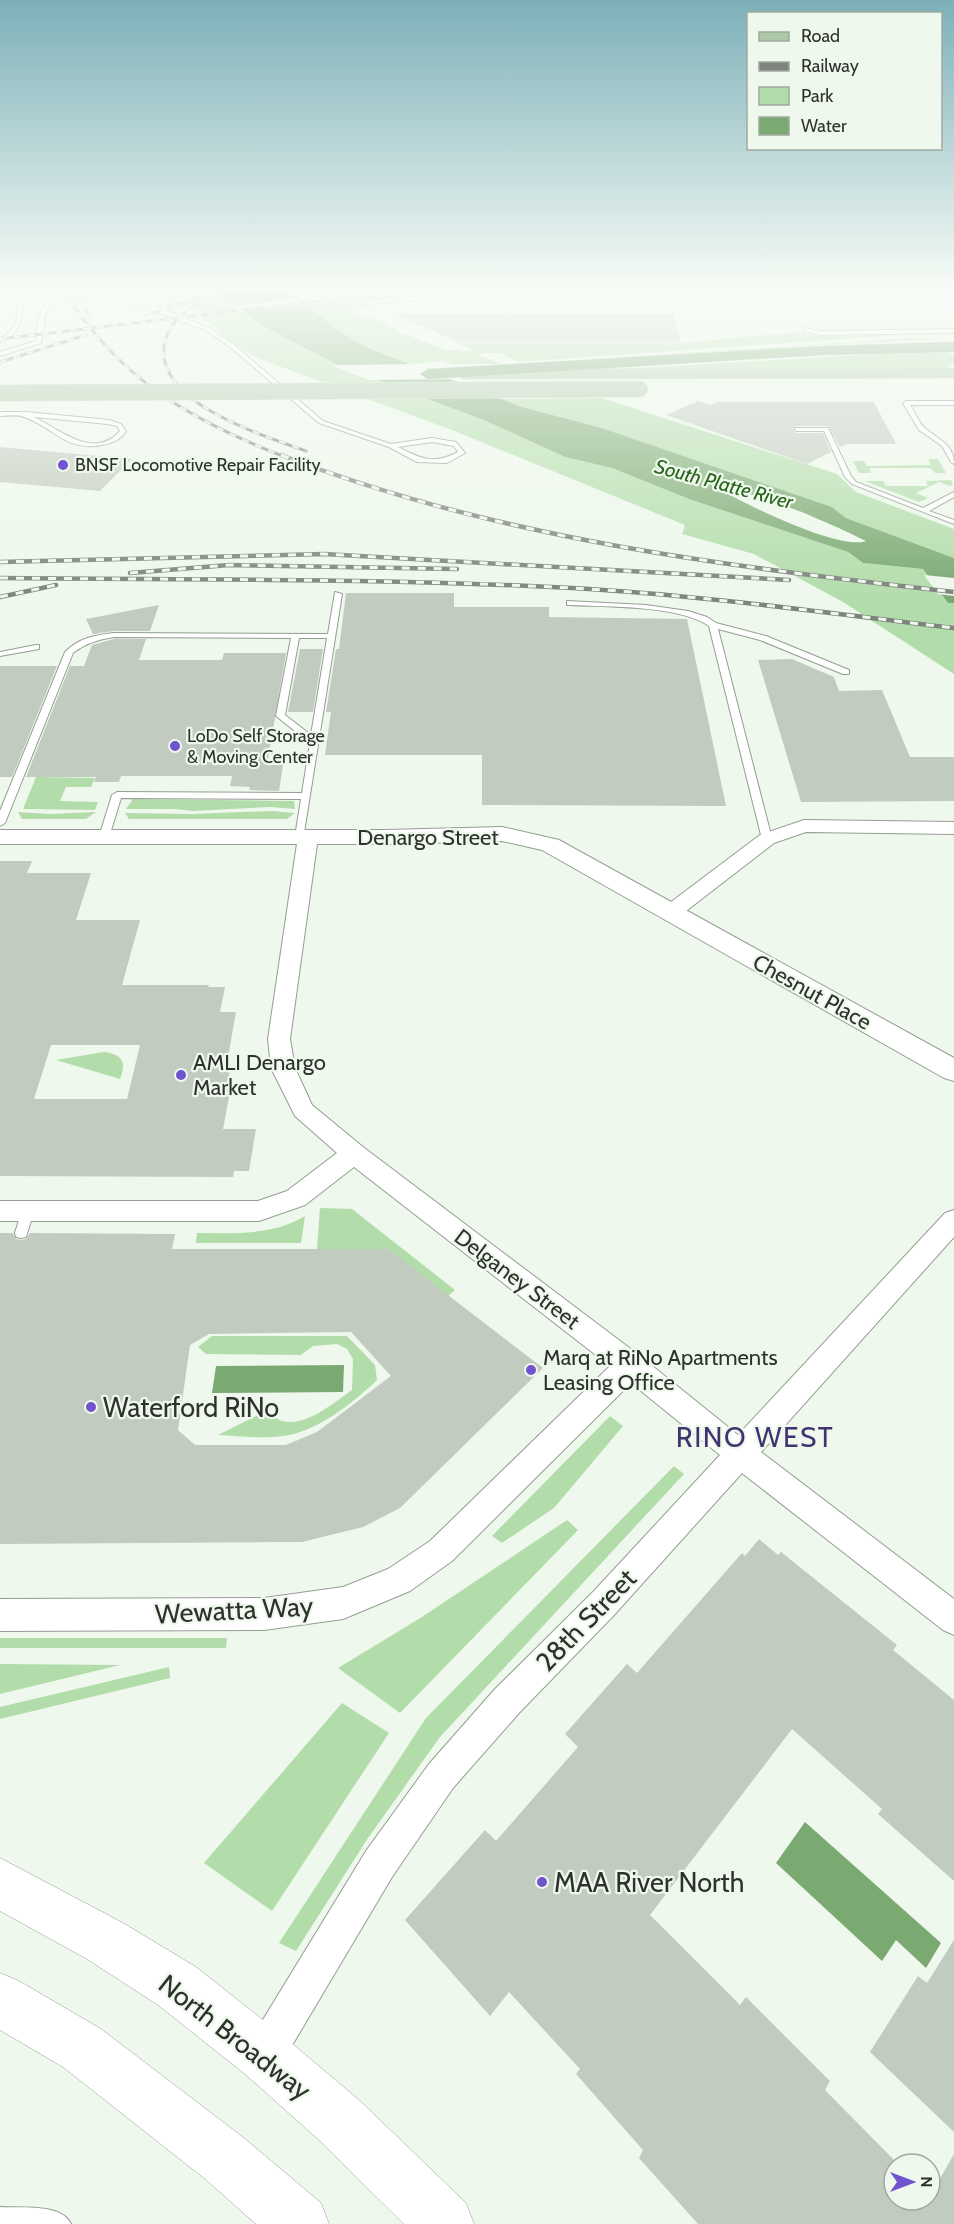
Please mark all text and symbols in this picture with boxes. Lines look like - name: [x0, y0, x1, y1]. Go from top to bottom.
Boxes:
- legend: [747, 12, 942, 150]
- text: Road: [801, 25, 840, 47]
- text: Railway: [801, 55, 859, 77]
- text: Park: [801, 85, 834, 107]
- text: Water: [801, 115, 847, 137]
- place label: BNSF Locomotive Repair Facility: [75, 454, 321, 476]
- water label: South Platte River: [652, 454, 797, 514]
- marker: BNSF Locomotive Repair Facility: [56, 458, 70, 472]
- place label: LoDo Self Storage & Moving Center: [187, 725, 325, 768]
- marker: LoDo Self Storage & Moving Center: [168, 739, 182, 753]
- street label: Denargo Street: [357, 824, 499, 851]
- street label: Chesnut Place: [748, 948, 876, 1036]
- place label: AMLI Denargo Market: [193, 1049, 326, 1101]
- marker: AMLI Denargo Market: [174, 1068, 188, 1082]
- street label: Delganey Street: [449, 1223, 585, 1335]
- place label: Marq at RiNo Apartments Leasing Office: [543, 1344, 778, 1396]
- marker: Marq at RiNo Apartments Leasing Office: [524, 1363, 538, 1377]
- place label: Waterford RiNo: [103, 1391, 279, 1424]
- marker: Waterford RiNo: [84, 1400, 98, 1414]
- district label: RINO WEST: [676, 1420, 834, 1454]
- street label: 28th Street: [529, 1562, 643, 1678]
- street label: Wewatta Way: [154, 1589, 314, 1631]
- place label: MAA River North: [554, 1866, 744, 1899]
- marker: MAA River North: [535, 1875, 549, 1889]
- street label: North Broadway: [152, 1967, 318, 2107]
- north arrow: [882, 2152, 942, 2212]
- text: N: [917, 2176, 936, 2188]

